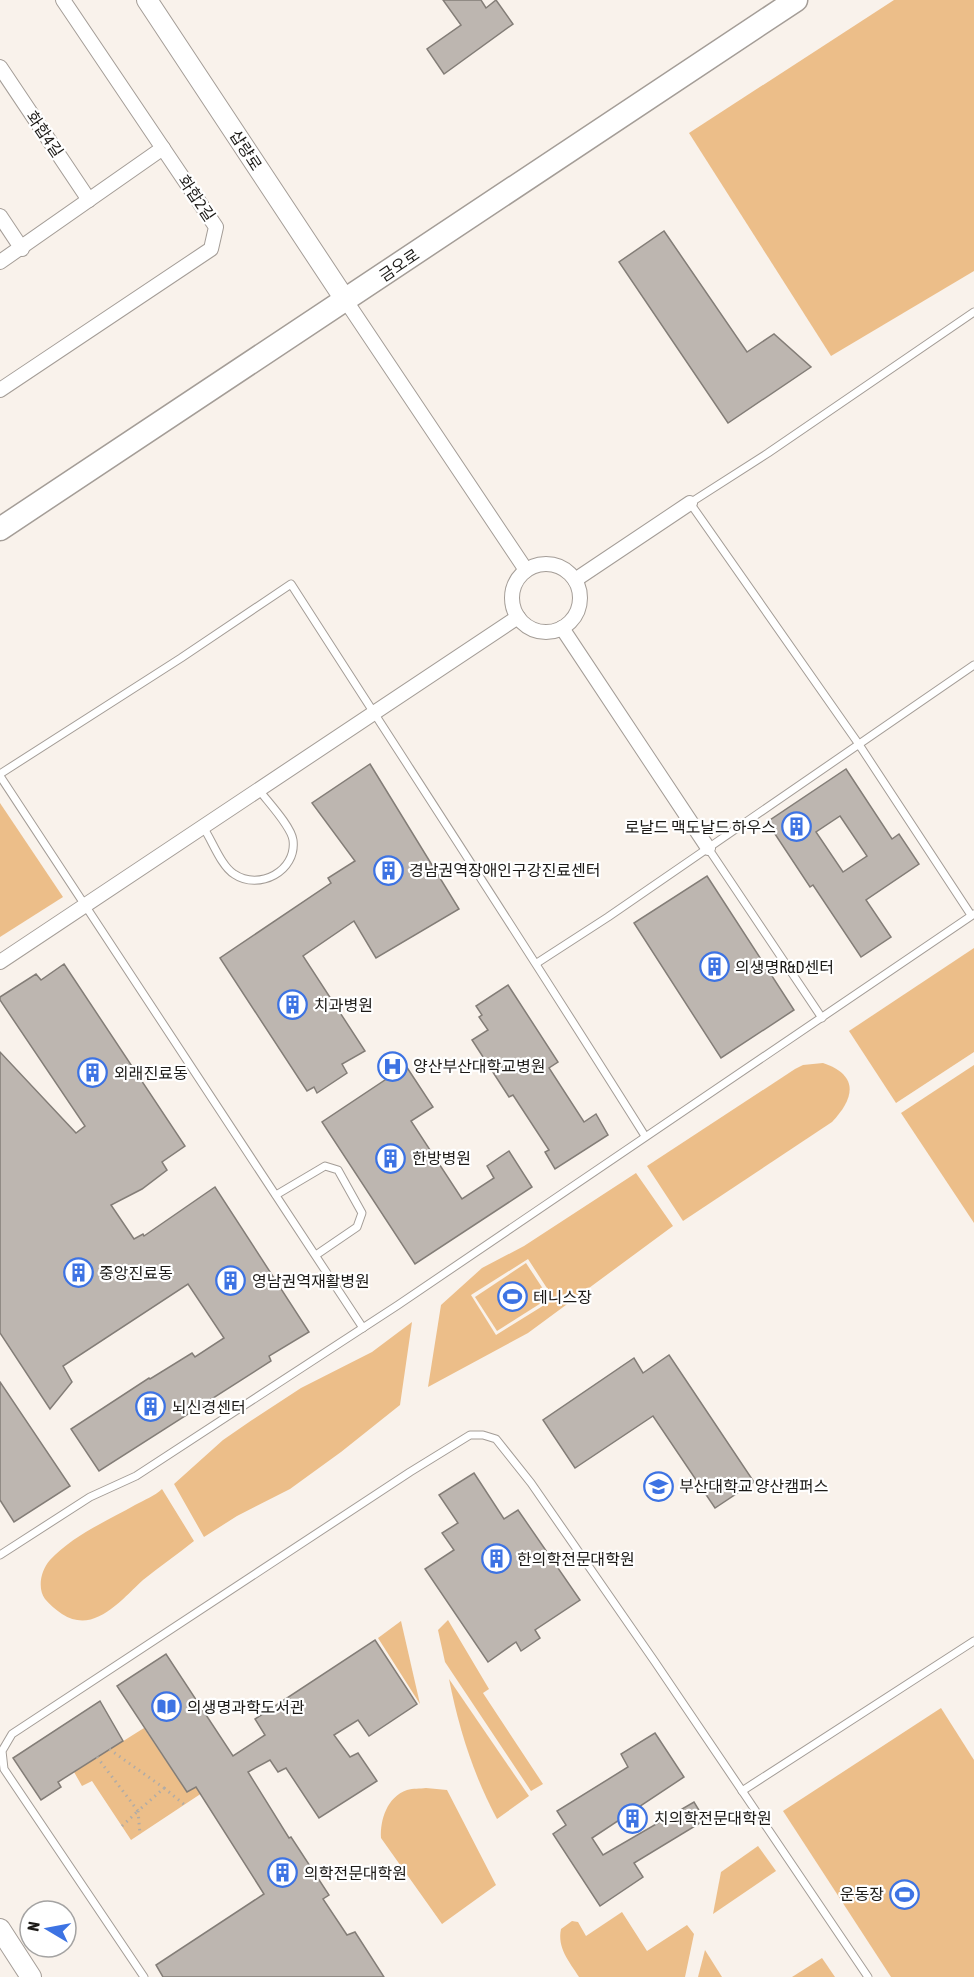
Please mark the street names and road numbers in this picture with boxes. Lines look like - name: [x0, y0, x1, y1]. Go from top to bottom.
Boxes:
- street label: 화합4길: [23, 108, 67, 160]
- street label: 삽량로: [226, 127, 266, 174]
- street label: 화합2길: [175, 172, 219, 224]
- street label: 금오로: [376, 245, 423, 285]

